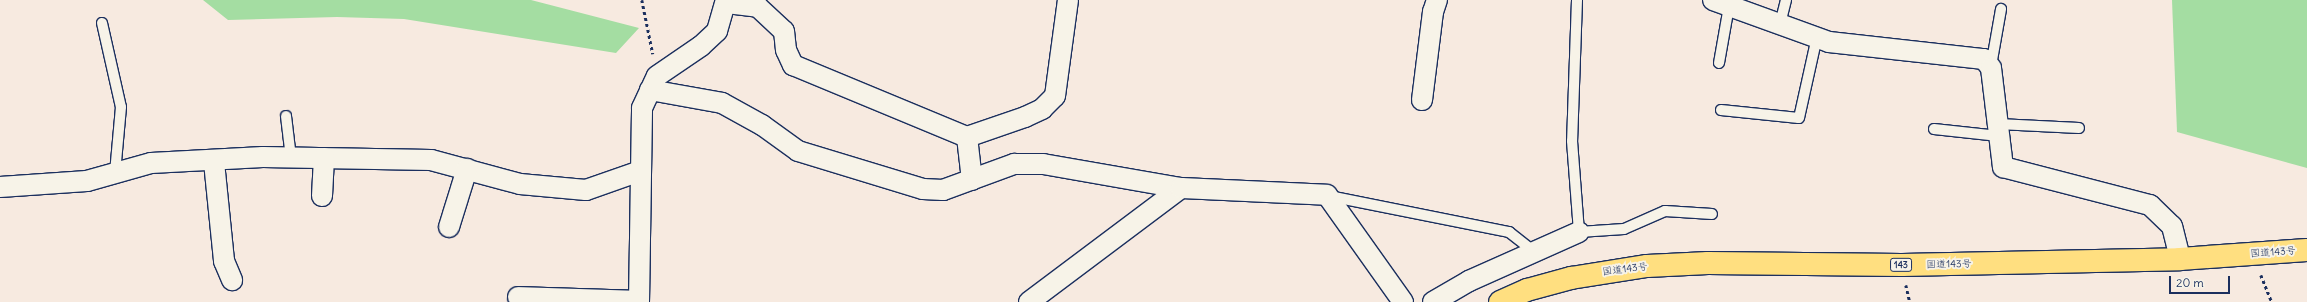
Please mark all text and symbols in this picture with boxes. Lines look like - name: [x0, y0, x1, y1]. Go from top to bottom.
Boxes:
- street label: 国道143号: [2250, 244, 2296, 260]
- road number: 143: [1890, 258, 1912, 272]
- street label: 国道143号: [1926, 258, 1972, 270]
- street label: 国道143号: [1602, 260, 1648, 278]
- scale bar: [2171, 268, 2232, 294]
- text: 20 m: [2176, 275, 2204, 290]

